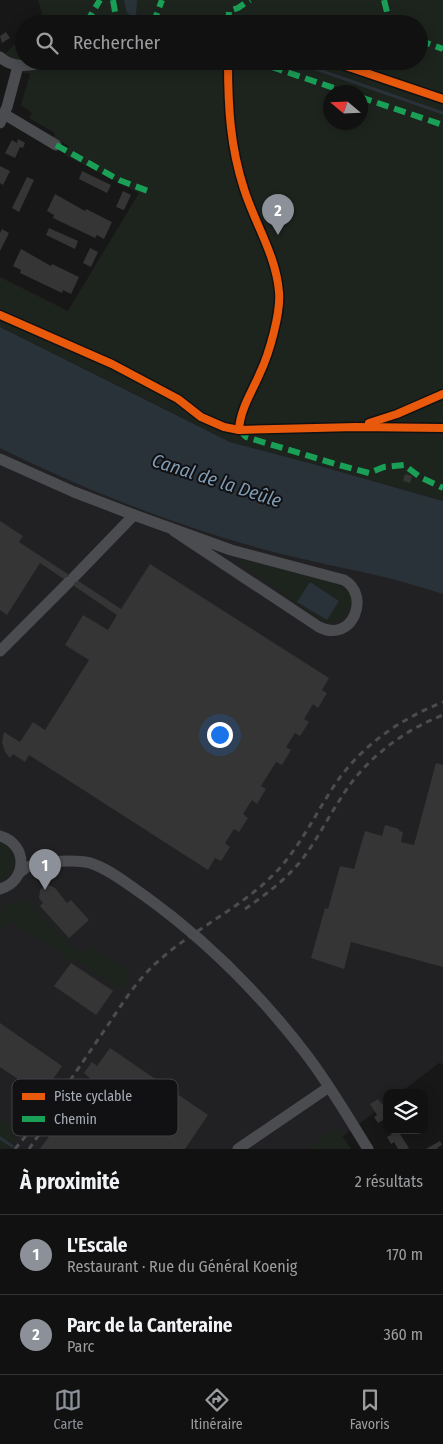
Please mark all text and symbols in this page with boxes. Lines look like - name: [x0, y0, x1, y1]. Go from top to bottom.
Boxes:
- search box: [15, 15, 428, 70]
- icon: search: [33, 29, 61, 57]
- text: Rechercher: [73, 31, 160, 54]
- north arrow: [323, 85, 368, 130]
- pin: 2: [262, 194, 294, 235]
- water label: Canal de la Deûle: [149, 449, 284, 512]
- your location: [207, 722, 233, 748]
- pin: 1: [29, 849, 61, 890]
- legend: [12, 1079, 178, 1136]
- text: Piste cyclable: [54, 1088, 132, 1105]
- map controls: [383, 1089, 428, 1134]
- button: layers: [383, 1089, 428, 1134]
- text: Chemin: [54, 1111, 97, 1128]
- text: À proximité: [20, 1169, 120, 1195]
- text: 2 résultats: [355, 1172, 423, 1191]
- text: L'Escale: [67, 1234, 128, 1257]
- text: 1: [33, 1245, 39, 1264]
- text: 170 m: [386, 1245, 423, 1264]
- text: Restaurant · Rue du Général Koenig: [67, 1257, 297, 1276]
- text: Parc de la Canteraine: [67, 1314, 232, 1337]
- text: 2: [32, 1325, 40, 1344]
- text: 360 m: [383, 1325, 423, 1344]
- text: Parc: [67, 1337, 94, 1356]
- tab: Carte: [53, 1386, 83, 1433]
- tab: Itinéraire: [190, 1386, 243, 1433]
- tab: Favoris: [350, 1386, 390, 1433]

